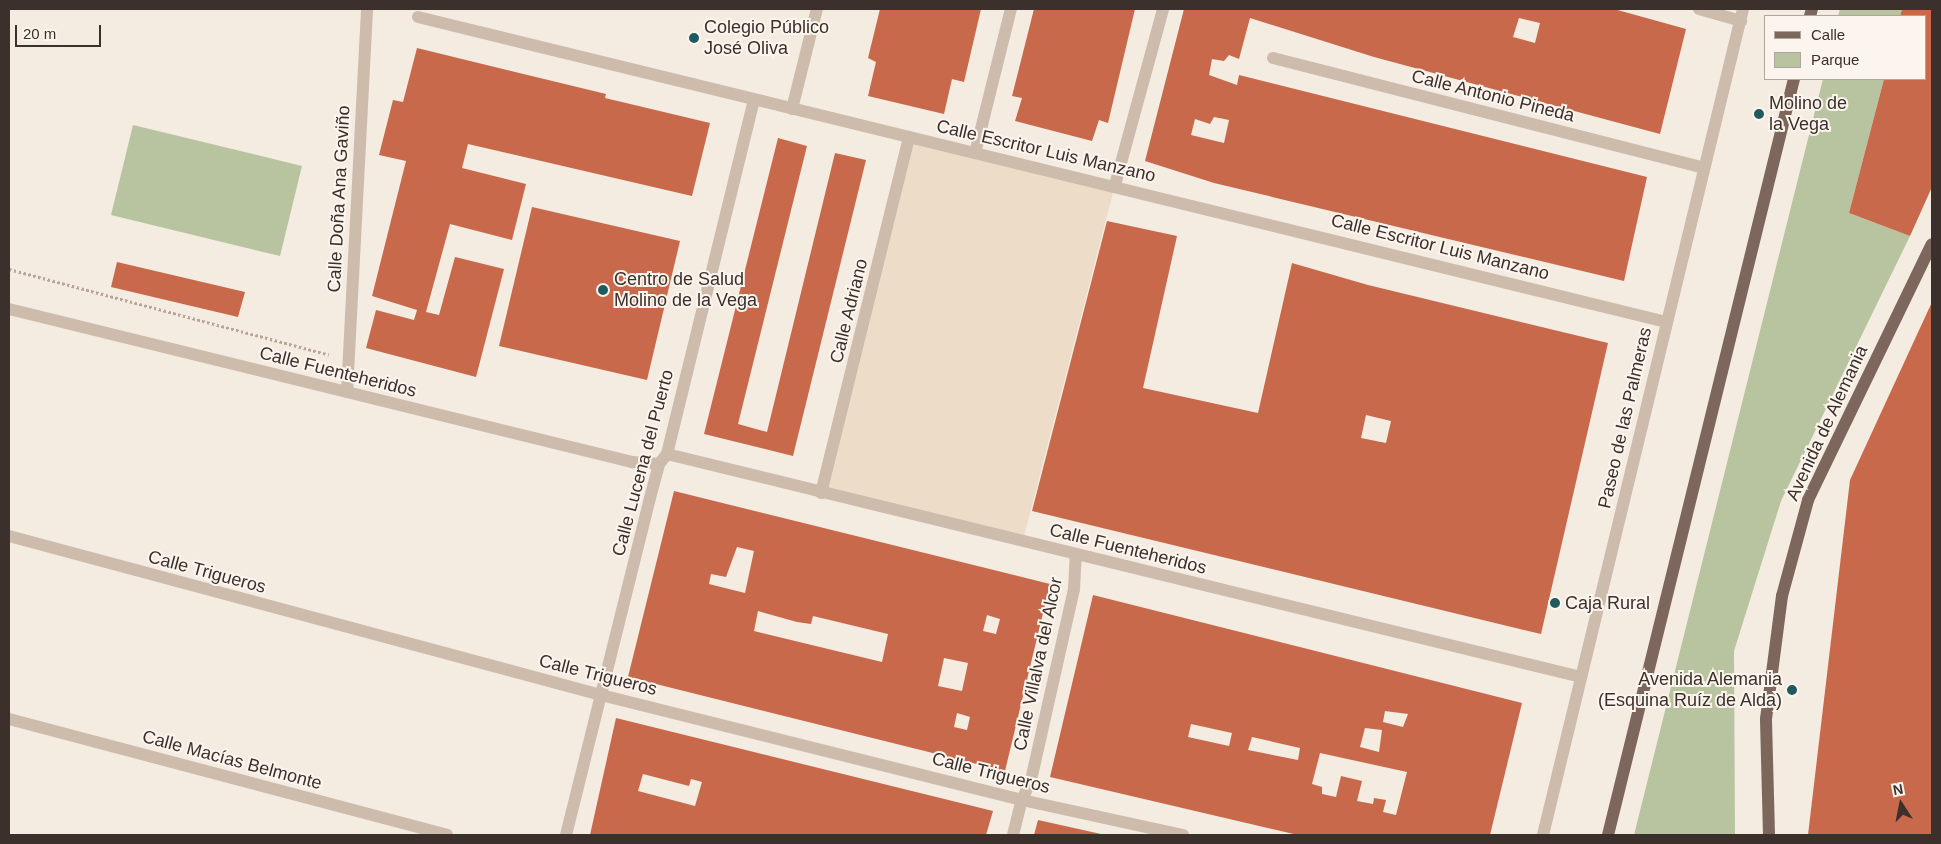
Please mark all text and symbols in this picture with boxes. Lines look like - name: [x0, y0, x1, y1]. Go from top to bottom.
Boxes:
- scale bar: [18, 15, 104, 47]
- legend: [1764, 15, 1926, 80]
- place label: Colegio Público José Oliva: [704, 17, 829, 59]
- text: 20 m: [23, 25, 56, 42]
- text: Calle: [1811, 26, 1845, 43]
- marker: Colegio Público José Oliva: [688, 32, 700, 44]
- text: Parque: [1811, 51, 1859, 68]
- street label: Calle Antonio Pineda: [1409, 65, 1577, 127]
- place label: Molino de la Vega: [1769, 93, 1847, 136]
- street label: Calle Doña Ana Gaviño: [323, 105, 355, 293]
- marker: Molino de la Vega: [1753, 108, 1765, 120]
- street label: Calle Escritor Luis Manzano: [934, 115, 1158, 187]
- street label: Calle Escritor Luis Manzano: [1329, 209, 1551, 285]
- street label: Calle Adriano: [825, 256, 873, 366]
- place label: Centro de Salud Molino de la Vega: [614, 269, 757, 312]
- marker: Centro de Salud Molino de la Vega: [596, 283, 610, 297]
- street label: Paseo de las Palmeras: [1594, 325, 1656, 511]
- street label: Avenida de Alemania: [1781, 341, 1873, 505]
- street label: Calle Fuenteheridos: [257, 342, 419, 402]
- street label: Calle Lucena del Puerto: [608, 367, 678, 559]
- street label: Calle Fuenteheridos: [1047, 519, 1209, 579]
- street label: Calle Trigueros: [146, 546, 268, 598]
- street label: Calle Villalva del Alcor: [1009, 575, 1067, 753]
- place label: Caja Rural: [1565, 592, 1650, 614]
- marker: Caja Rural: [1549, 597, 1561, 609]
- street label: Calle Trigueros: [537, 650, 659, 700]
- place label: Avenida Alemania (Esquina Ruíz de Alda): [1597, 669, 1782, 712]
- marker: Avenida Alemania (Esquina Ruíz de Alda): [1786, 684, 1798, 696]
- street label: Calle Macías Belmonte: [140, 726, 324, 794]
- street label: Calle Trigueros: [930, 748, 1052, 798]
- north arrow: [1876, 779, 1926, 829]
- text: N: [1892, 780, 1905, 798]

